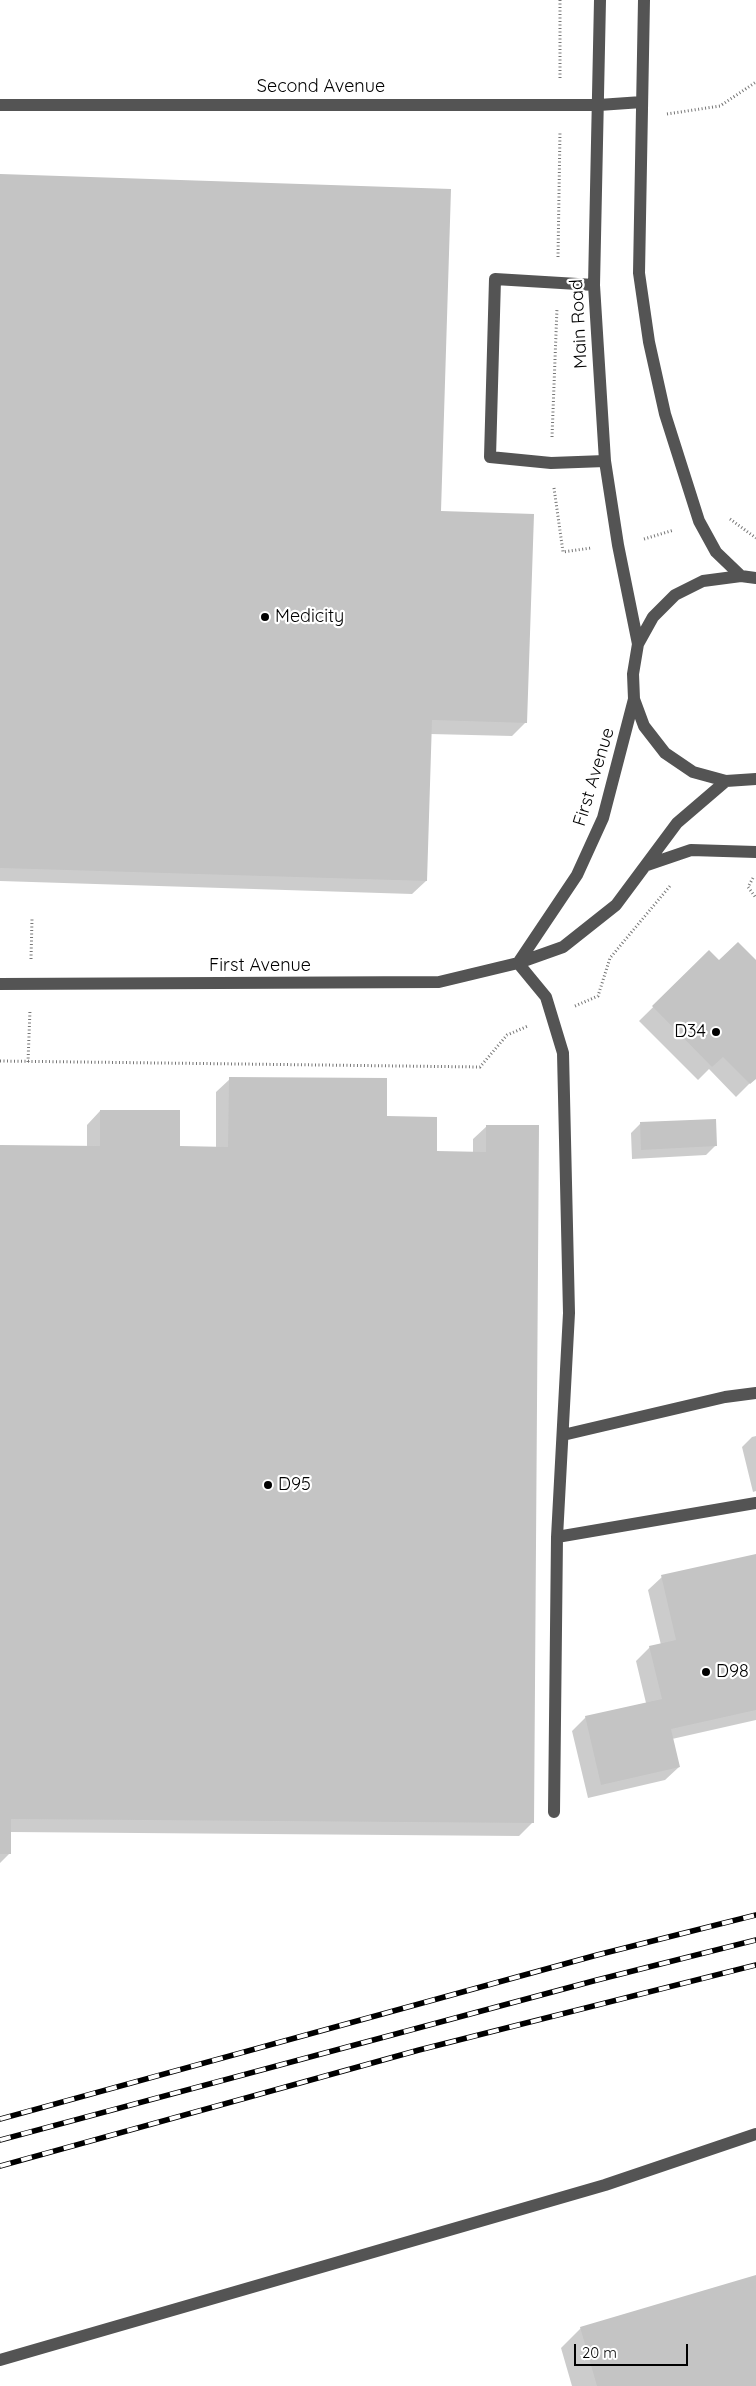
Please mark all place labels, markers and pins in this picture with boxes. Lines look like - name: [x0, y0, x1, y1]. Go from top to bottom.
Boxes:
- place label: Medicity: [275, 606, 344, 628]
- marker: Medicity: [259, 611, 271, 623]
- place label: D34: [674, 1021, 706, 1043]
- marker: D34: [710, 1026, 722, 1038]
- place label: D95: [278, 1474, 311, 1496]
- marker: D95: [262, 1479, 274, 1491]
- place label: D98: [716, 1661, 749, 1683]
- marker: D98: [700, 1666, 712, 1678]

